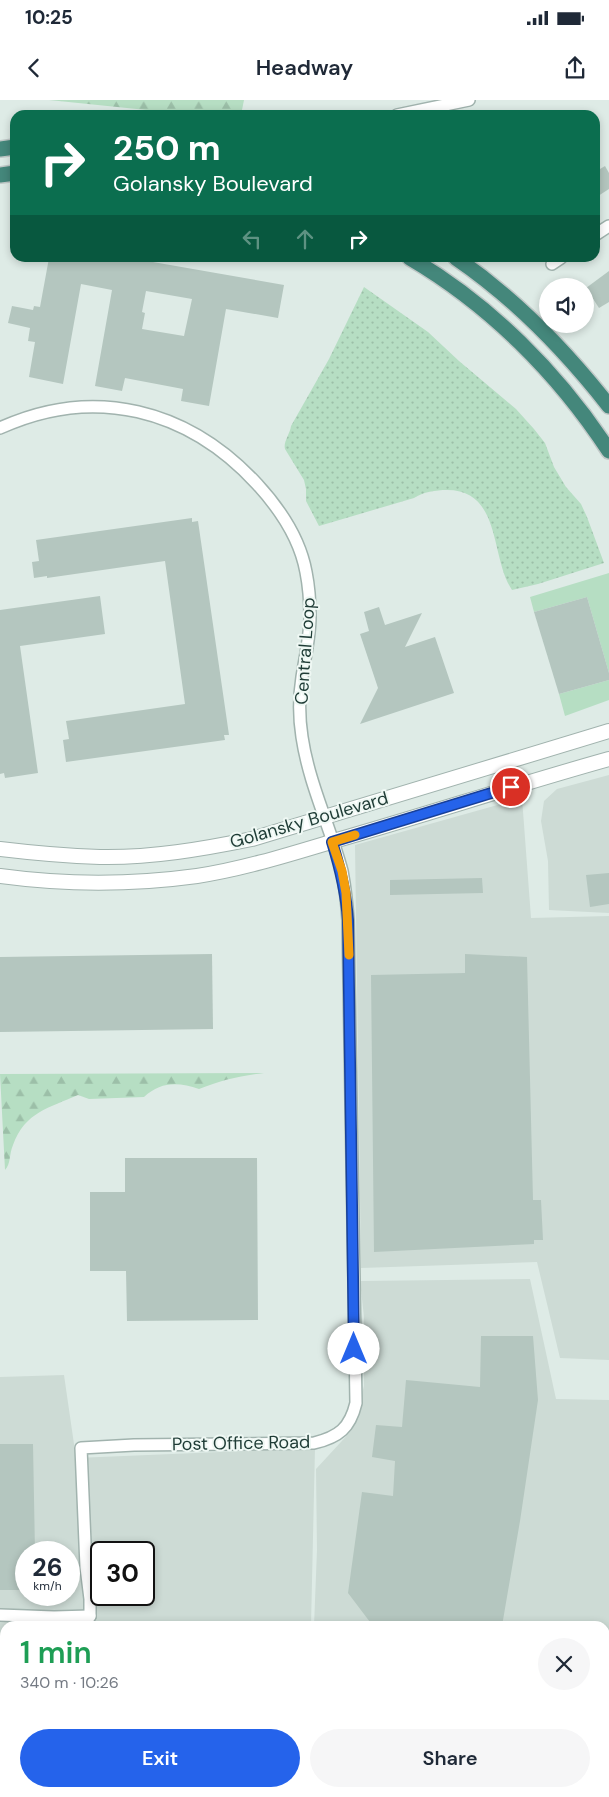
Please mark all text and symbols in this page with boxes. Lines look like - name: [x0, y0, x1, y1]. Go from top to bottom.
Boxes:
- text: 10:25: [25, 5, 73, 30]
- text: Headway: [256, 53, 353, 82]
- icon: back: [20, 54, 48, 82]
- icon: share: [561, 54, 589, 82]
- text: 250 m: [113, 125, 221, 171]
- icon: right: [30, 130, 95, 195]
- text: Golansky Boulevard: [113, 169, 313, 198]
- icon: left: [238, 225, 266, 253]
- icon: ahead: [291, 225, 319, 253]
- icon: right: [344, 225, 372, 253]
- map controls: [539, 278, 594, 333]
- button: sound: [539, 278, 594, 333]
- street label: Central Loop: [289, 597, 321, 705]
- pin: [490, 766, 532, 808]
- icon: arrive: [497, 773, 525, 801]
- street label: Golansky Boulevard: [227, 786, 391, 854]
- position arrow: [327, 1322, 379, 1374]
- street label: Post Office Road: [172, 1430, 310, 1456]
- speed limit sign: 30: [90, 1541, 155, 1606]
- text: 26: [32, 1551, 63, 1584]
- text: km/h: [33, 1578, 62, 1594]
- text: 1 min: [20, 1633, 92, 1672]
- button: close: [538, 1638, 590, 1690]
- text: 340 m · 10:26: [20, 1672, 119, 1693]
- button: Exit: [20, 1729, 300, 1787]
- button: Share: [310, 1729, 590, 1787]

